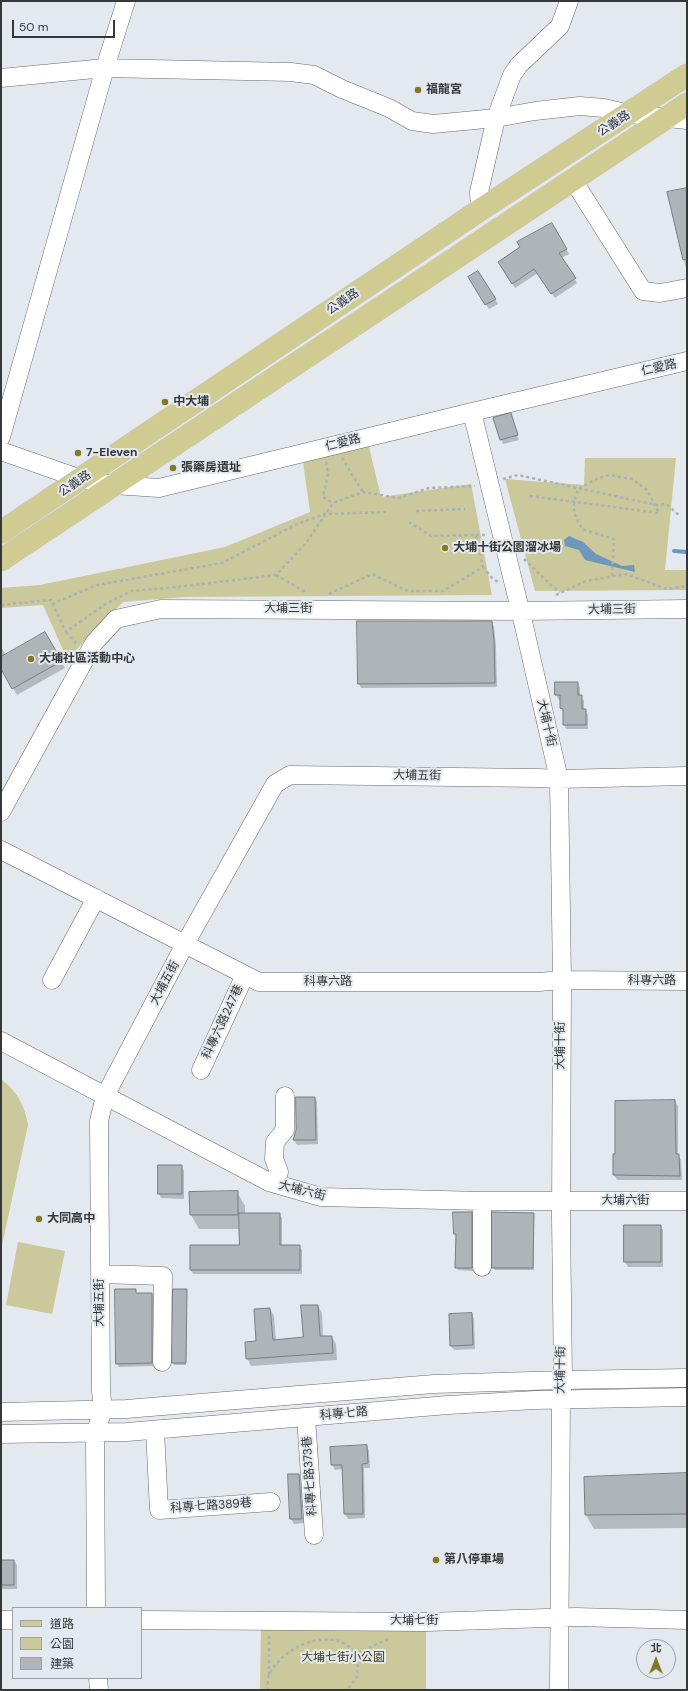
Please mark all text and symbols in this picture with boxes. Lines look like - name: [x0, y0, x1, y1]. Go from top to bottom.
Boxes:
- scale bar: [14, 12, 117, 38]
- text: 50 m: [19, 19, 48, 35]
- place label: 福龍宮: [426, 83, 462, 97]
- marker: 福龍宮: [413, 85, 423, 95]
- street label: 公義路: [595, 108, 633, 140]
- street label: 公義路: [324, 286, 362, 318]
- street label: 仁愛路: [640, 357, 678, 379]
- place label: 中大埔: [173, 395, 209, 409]
- marker: 中大埔: [160, 397, 170, 407]
- street label: 仁愛路: [324, 432, 362, 454]
- place label: 7-Eleven: [86, 446, 138, 460]
- marker: 7-Eleven: [73, 448, 83, 458]
- place label: 張藥房遺址: [181, 461, 241, 475]
- marker: 張藥房遺址: [168, 463, 178, 473]
- street label: 公義路: [56, 468, 94, 500]
- place label: 大埔十街公園溜冰場: [453, 541, 561, 555]
- marker: 大埔十街公園溜冰場: [440, 543, 450, 553]
- street label: 大埔三街: [264, 602, 312, 616]
- street label: 大埔三街: [588, 602, 636, 618]
- place label: 大埔社區活動中心: [39, 652, 135, 666]
- marker: 大埔社區活動中心: [26, 654, 36, 664]
- street label: 大埔十街: [534, 698, 558, 748]
- street label: 大埔五街: [393, 768, 441, 784]
- street label: 大埔五街: [147, 958, 183, 1008]
- street label: 科專六路: [628, 974, 676, 988]
- street label: 科專六路: [304, 975, 352, 989]
- street label: 科專六路247巷: [199, 983, 247, 1061]
- street label: 大埔十街: [554, 1022, 568, 1070]
- street label: 大埔六街: [277, 1178, 327, 1204]
- street label: 大埔六街: [601, 1194, 649, 1208]
- place label: 大同高中: [47, 1212, 95, 1226]
- marker: 大同高中: [34, 1214, 44, 1224]
- street label: 大埔五街: [93, 1279, 107, 1327]
- street label: 大埔十街: [553, 1346, 569, 1394]
- street label: 科專七路: [319, 1405, 369, 1423]
- street label: 科專七路373巷: [300, 1436, 320, 1516]
- street label: 科專七路389巷: [170, 1496, 252, 1516]
- place label: 第八停車場: [444, 1553, 504, 1567]
- marker: 第八停車場: [431, 1555, 441, 1565]
- legend: [12, 1607, 142, 1679]
- street label: 大埔七街: [390, 1614, 438, 1628]
- text: 道路: [50, 1616, 74, 1632]
- text: 公園: [50, 1636, 74, 1652]
- north arrow: [636, 1639, 676, 1679]
- text: 北: [651, 1641, 662, 1655]
- park label: 大埔七街小公園: [301, 1651, 385, 1665]
- text: 建築: [50, 1656, 74, 1672]

